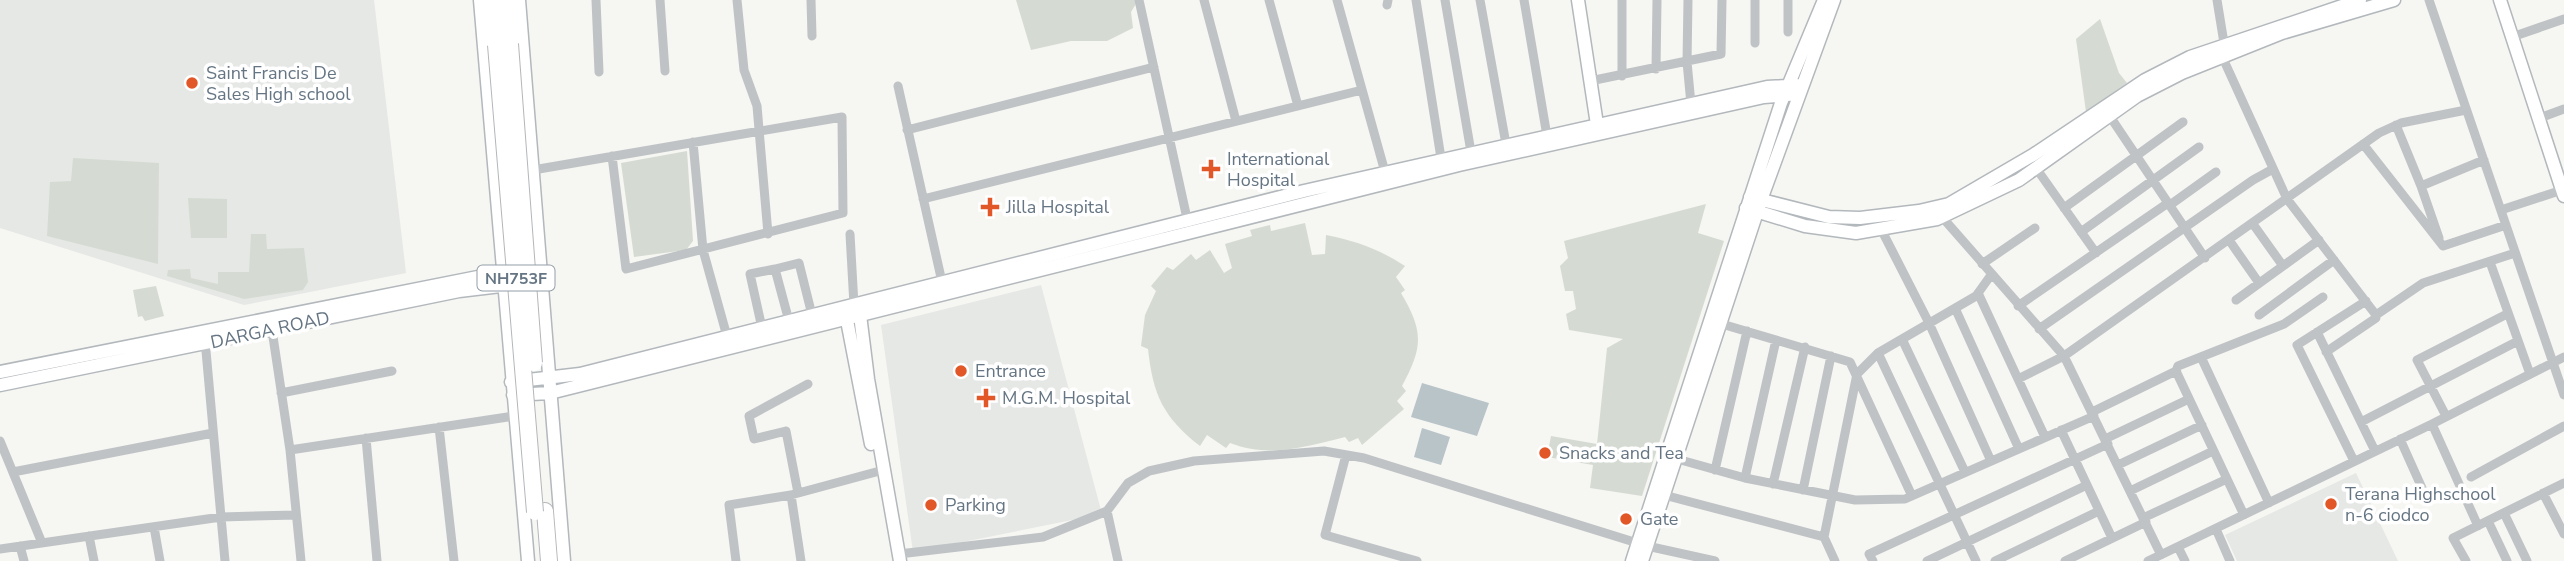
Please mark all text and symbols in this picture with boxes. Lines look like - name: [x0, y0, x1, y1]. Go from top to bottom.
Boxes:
- place label: Saint Francis De Sales High school: [206, 61, 351, 106]
- marker: Saint Francis De Sales High school: [184, 75, 200, 91]
- place label: International Hospital: [1227, 147, 1330, 192]
- marker: International Hospital: [1201, 159, 1221, 179]
- place label: Jilla Hospital: [1005, 195, 1110, 219]
- marker: Jilla Hospital: [980, 197, 1000, 217]
- road number: NH753F: [477, 266, 554, 290]
- street label: DARGA ROAD: [208, 306, 332, 354]
- place label: Entrance: [975, 359, 1046, 383]
- marker: Entrance: [953, 363, 969, 379]
- place label: M.G.M. Hospital: [1002, 386, 1131, 410]
- marker: M.G.M. Hospital: [976, 388, 996, 408]
- place label: Snacks and Tea: [1559, 441, 1684, 465]
- marker: Snacks and Tea: [1537, 445, 1553, 461]
- place label: Terana Highschool n-6 ciodco: [2345, 482, 2496, 527]
- place label: Parking: [945, 493, 1006, 517]
- marker: Terana Highschool n-6 ciodco: [2323, 496, 2339, 512]
- marker: Parking: [923, 497, 939, 513]
- place label: Gate: [1640, 507, 1678, 531]
- marker: Gate: [1618, 511, 1634, 527]

